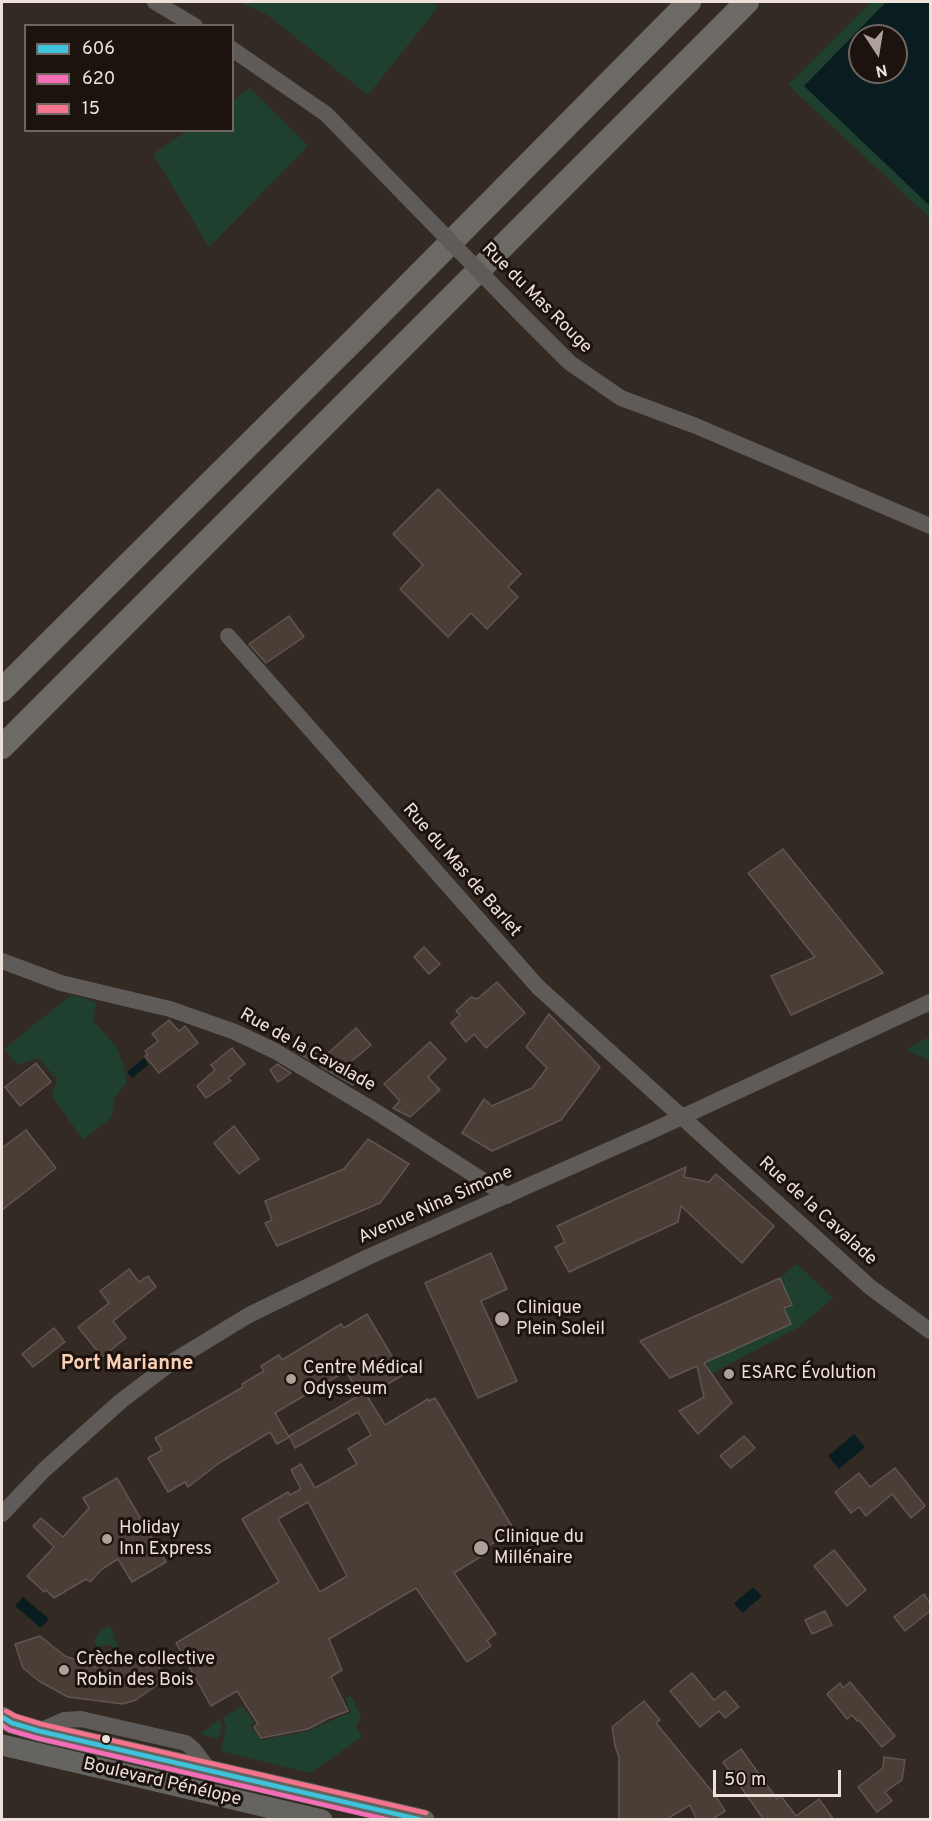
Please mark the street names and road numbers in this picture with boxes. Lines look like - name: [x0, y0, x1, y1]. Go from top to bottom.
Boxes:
- street label: Rue du Mas Rouge: [476, 239, 596, 359]
- street label: Rue du Mas de Barlet: [397, 800, 525, 942]
- street label: Rue de la Cavalade: [235, 1005, 379, 1097]
- street label: Rue de la Cavalade: [753, 1153, 881, 1271]
- street label: Avenue Nina Simone: [356, 1162, 516, 1250]
- street label: Boulevard Pénélope: [81, 1754, 243, 1812]

